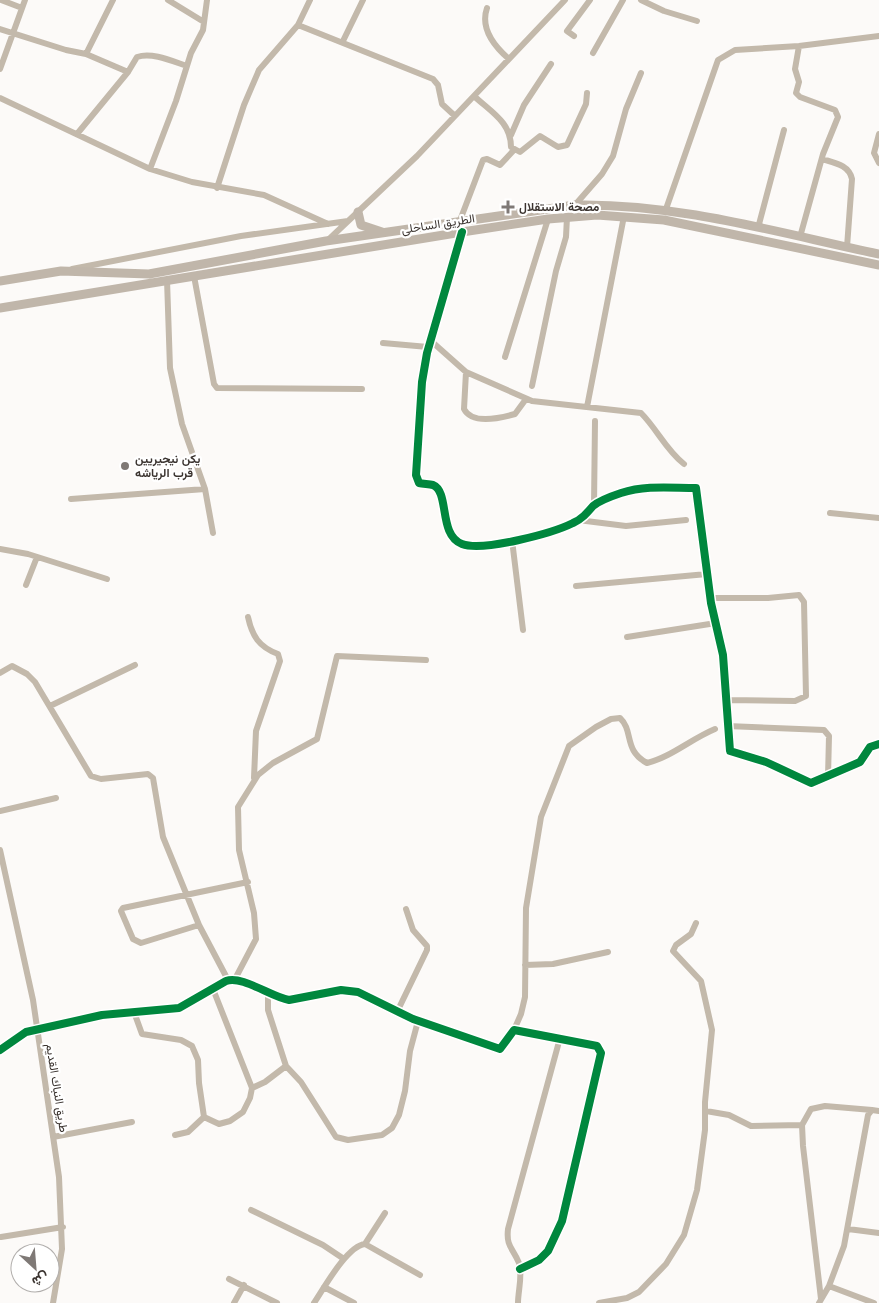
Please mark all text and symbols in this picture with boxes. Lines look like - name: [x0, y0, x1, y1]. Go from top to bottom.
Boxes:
- place label: مصحة الاستقلال: [519, 199, 600, 214]
- marker: مصحة الاستقلال: [501, 200, 515, 214]
- street label: الطريق الساحلى: [400, 210, 476, 238]
- place label: يكن نيجيريين قرب الرياشه: [135, 451, 201, 481]
- marker: يكن نيجيريين قرب الرياشه: [119, 460, 131, 472]
- street label: طريق النباك القديم: [42, 1042, 72, 1134]
- north arrow: [10, 1243, 60, 1293]
- text: ش: [29, 1268, 52, 1292]

